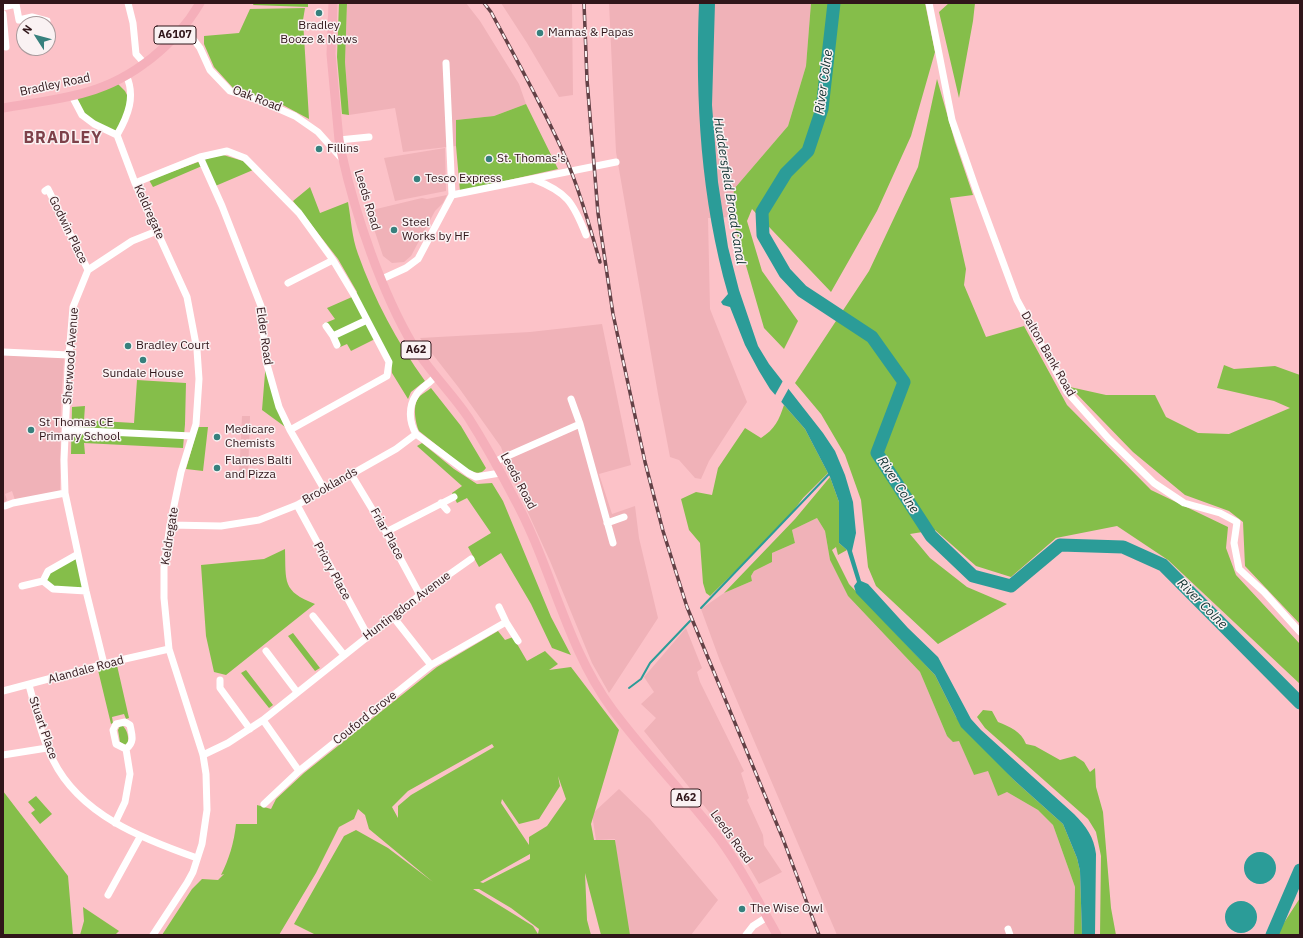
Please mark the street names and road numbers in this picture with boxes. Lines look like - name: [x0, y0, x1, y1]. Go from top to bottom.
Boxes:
- road number: A6107: [154, 26, 196, 44]
- street label: Bradley Road: [18, 70, 92, 100]
- street label: Oak Road: [230, 83, 284, 115]
- street label: Leeds Road: [351, 168, 383, 232]
- street label: Keldregate: [131, 182, 167, 242]
- street label: Godwin Place: [45, 194, 91, 266]
- street label: Elder Road: [253, 306, 275, 366]
- street label: Sherwood Avenue: [60, 307, 82, 405]
- street label: Dalton Bank Road: [1018, 309, 1078, 399]
- road number: A62: [401, 341, 431, 359]
- street label: Leeds Road: [497, 450, 539, 512]
- street label: Brooklands: [300, 464, 360, 508]
- street label: Keldregate: [158, 506, 182, 566]
- street label: Friar Place: [367, 506, 407, 562]
- street label: Priory Place: [310, 539, 354, 603]
- street label: Huntingdon Avenue: [360, 568, 454, 644]
- street label: Alandale Road: [47, 653, 125, 687]
- street label: Couford Grove: [330, 688, 400, 748]
- street label: Stuart Place: [26, 695, 60, 761]
- road number: A62: [671, 789, 701, 807]
- street label: Leeds Road: [707, 808, 755, 866]

